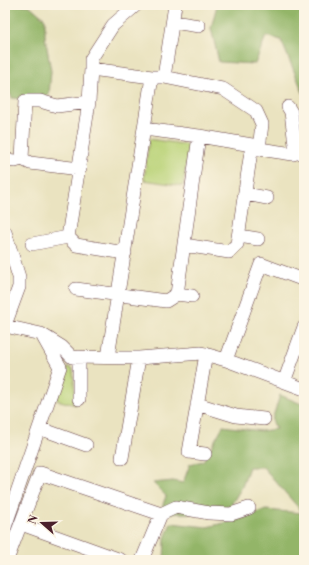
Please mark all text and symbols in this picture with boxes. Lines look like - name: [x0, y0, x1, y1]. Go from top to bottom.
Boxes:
- north arrow: [22, 503, 62, 543]
- text: N: [25, 513, 42, 526]

